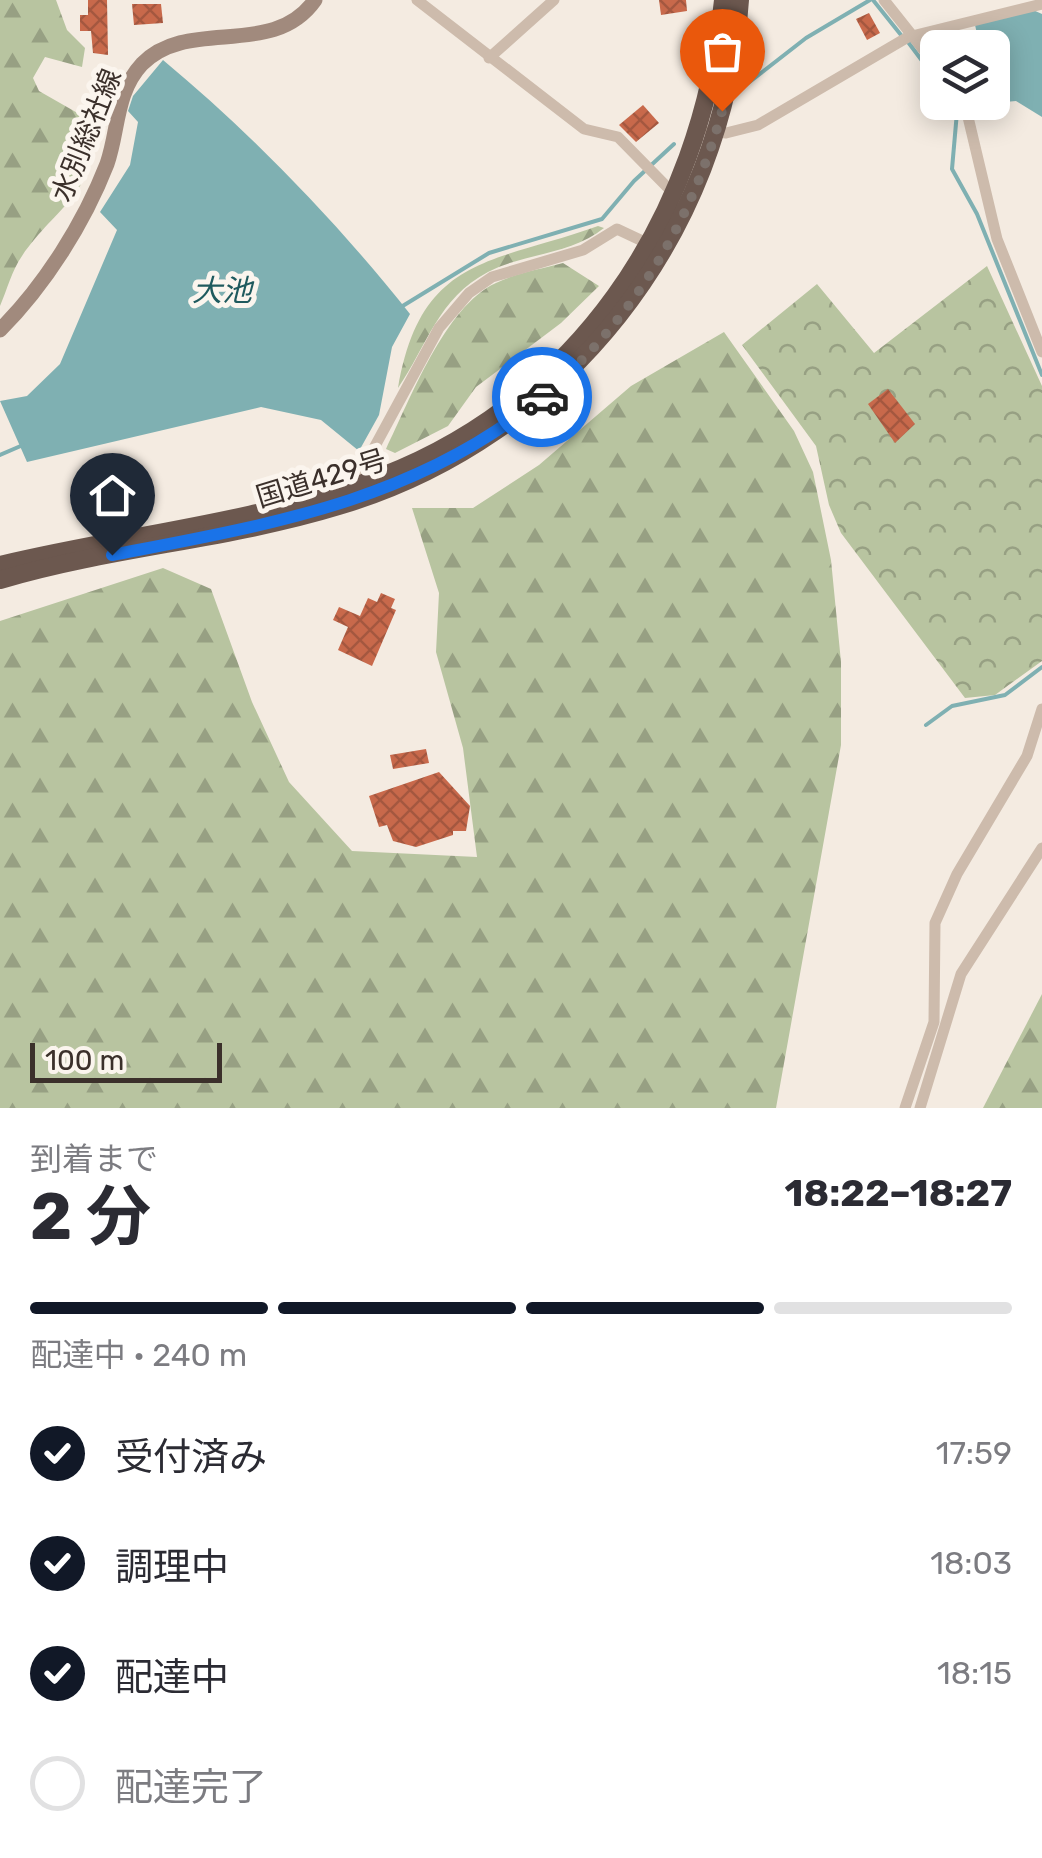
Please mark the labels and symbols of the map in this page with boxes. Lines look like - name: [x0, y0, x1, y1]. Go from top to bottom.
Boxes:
- pin: [680, 9, 765, 112]
- street label: 水別総社線: [45, 64, 128, 206]
- water label: 大池: [192, 273, 255, 309]
- courier: [492, 347, 592, 447]
- street label: 国道429号: [252, 443, 390, 514]
- pin: [70, 453, 155, 556]
- scale bar: [30, 1038, 222, 1082]

